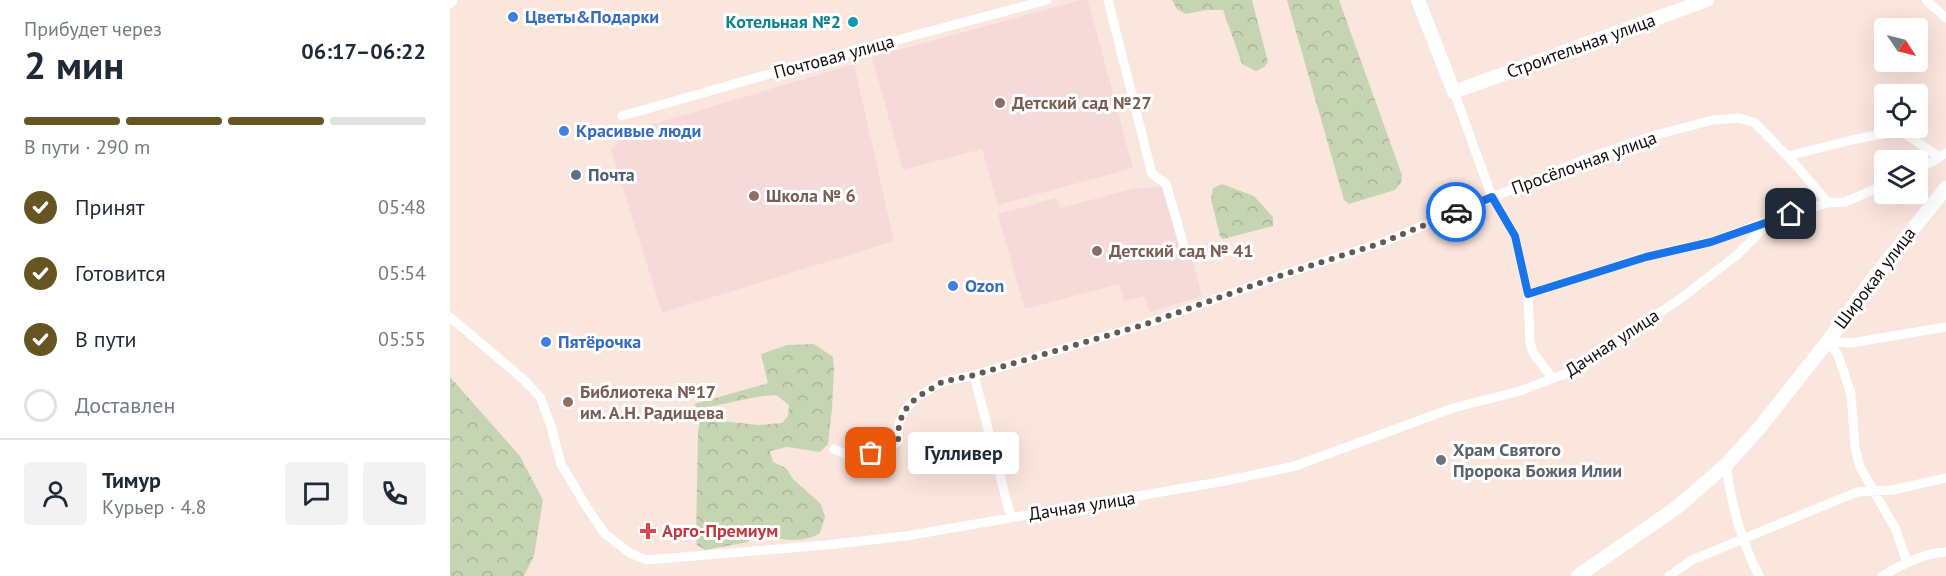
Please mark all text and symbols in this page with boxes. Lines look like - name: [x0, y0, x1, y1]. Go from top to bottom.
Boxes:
- place label: Цветы&Подарки: [525, 5, 659, 28]
- street label: Строительная улица: [1503, 8, 1658, 83]
- marker: Цветы&Подарки: [506, 10, 520, 24]
- place label: Котельная №2: [726, 10, 841, 33]
- marker: Котельная №2: [846, 15, 860, 29]
- text: Прибудет через: [24, 16, 162, 42]
- north arrow: [1874, 18, 1928, 72]
- map controls: [1874, 18, 1928, 204]
- street label: Почтовая улица: [771, 29, 897, 84]
- text: 06:17–06:22: [301, 37, 426, 65]
- text: 2 мин: [24, 39, 124, 90]
- button: locate: [1874, 84, 1928, 138]
- place label: Детский сад №27: [1012, 91, 1152, 114]
- marker: Детский сад №27: [993, 96, 1007, 110]
- place label: Красивые люди: [576, 119, 701, 142]
- marker: Красивые люди: [557, 124, 571, 138]
- street label: Просёлочная улица: [1508, 126, 1660, 200]
- text: В пути · 290 m: [24, 134, 150, 160]
- button: layers: [1874, 150, 1928, 204]
- place label: Почта: [588, 163, 635, 186]
- marker: Почта: [569, 168, 583, 182]
- courier: [1426, 182, 1486, 242]
- place label: Школа № 6: [766, 184, 856, 207]
- pin: [1765, 188, 1816, 239]
- marker: Школа № 6: [747, 189, 761, 203]
- icon: check: [24, 191, 57, 224]
- text: Принят: [75, 193, 145, 221]
- text: 05:48: [378, 194, 426, 220]
- icon: car: [1440, 196, 1473, 229]
- icon: home: [1774, 197, 1807, 230]
- street label: Широкая улица: [1829, 222, 1920, 333]
- place label: Детский сад № 41: [1109, 239, 1253, 262]
- marker: Детский сад № 41: [1090, 244, 1104, 258]
- icon: check: [24, 257, 57, 290]
- text: Готовится: [75, 259, 166, 287]
- text: 05:54: [378, 260, 426, 286]
- place label: Ozon: [965, 274, 1004, 297]
- marker: Ozon: [946, 279, 960, 293]
- street label: Дачная улица: [1560, 304, 1663, 382]
- icon: check: [24, 323, 57, 356]
- text: В пути: [75, 325, 137, 353]
- text: 05:55: [378, 326, 426, 352]
- place label: Пятёрочка: [558, 330, 641, 353]
- marker: Пятёрочка: [539, 335, 553, 349]
- place label: Библиотека №17 им. А.Н. Радищева: [580, 380, 724, 424]
- text: Доставлен: [75, 391, 175, 419]
- marker: Библиотека №17 им. А.Н. Радищева: [561, 395, 575, 409]
- pin: [845, 427, 896, 478]
- callout: Гулливер: [907, 432, 1018, 474]
- icon: bag: [854, 436, 887, 469]
- place label: Храм Святого Пророка Божия Илии: [1453, 438, 1622, 482]
- text: Гулливер: [924, 440, 1003, 466]
- marker: Храм Святого Пророка Божия Илии: [1434, 453, 1448, 467]
- button: person: [24, 462, 87, 525]
- button: chat: [285, 462, 348, 525]
- button: phone: [363, 462, 426, 525]
- text: Тимур: [102, 466, 161, 494]
- street label: Дачная улица: [1027, 486, 1137, 525]
- text: Курьер · 4.8: [102, 494, 206, 520]
- place label: Арго-Премиум: [662, 519, 778, 542]
- marker: Арго-Премиум: [639, 522, 657, 540]

